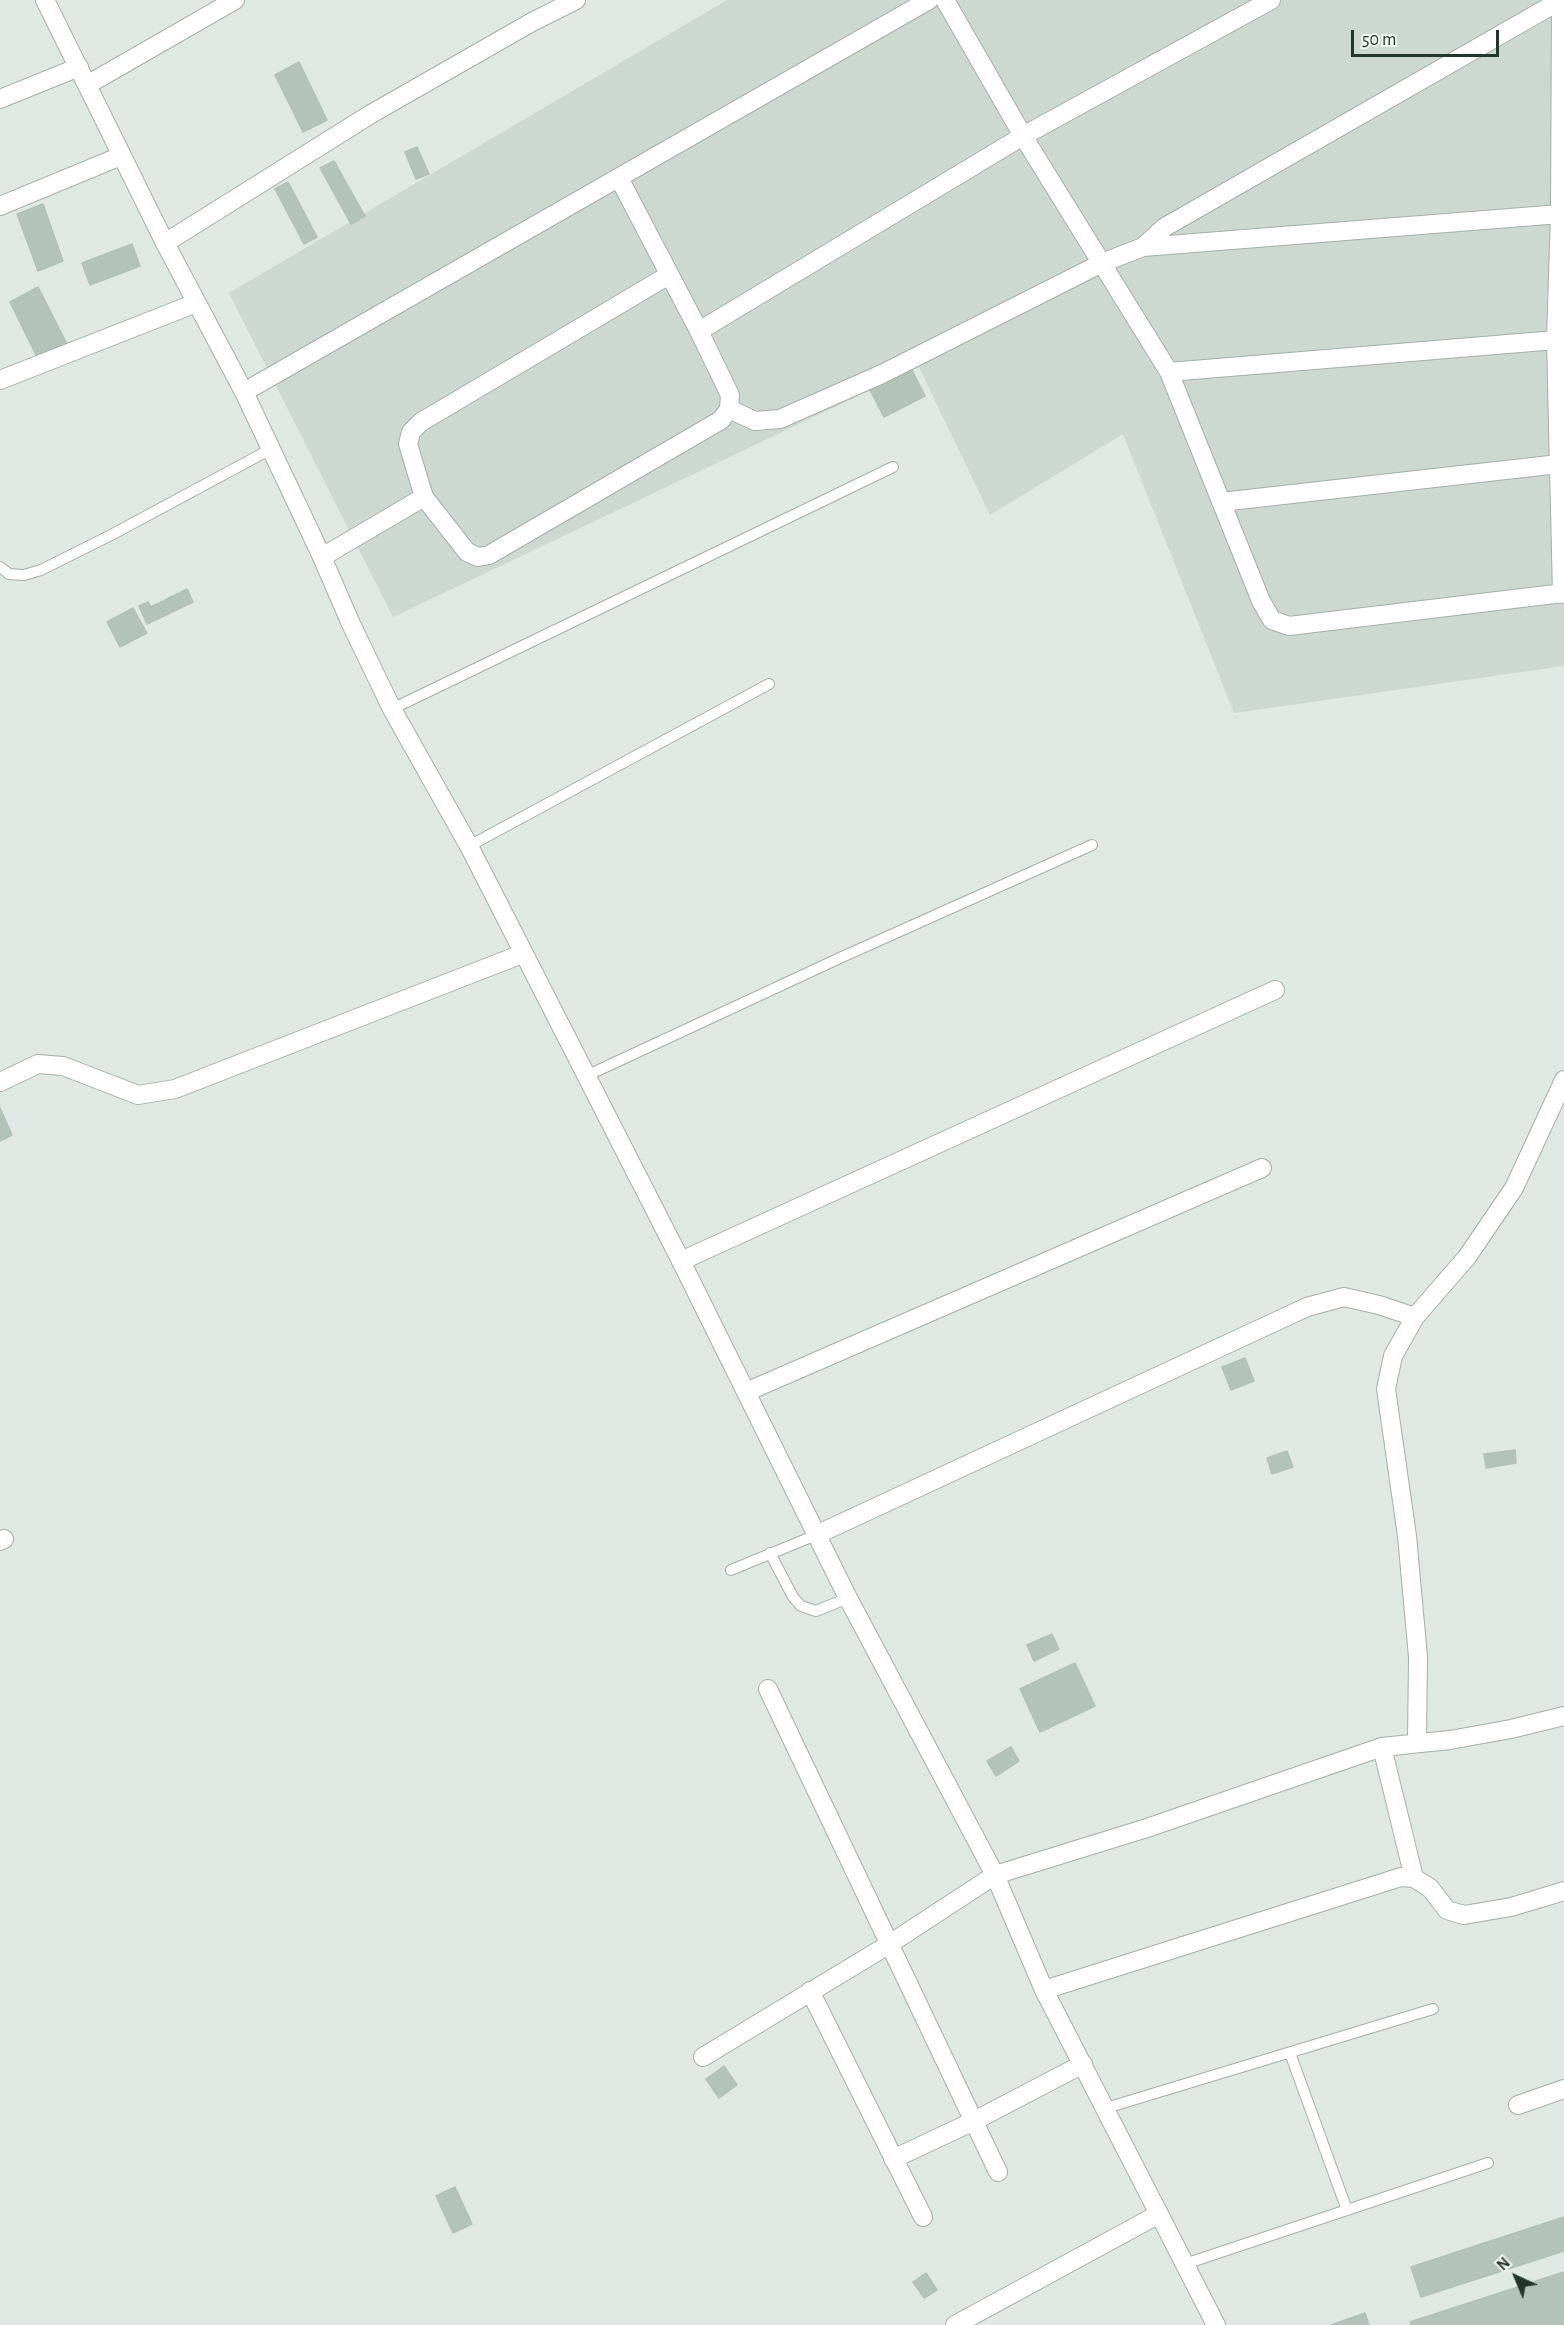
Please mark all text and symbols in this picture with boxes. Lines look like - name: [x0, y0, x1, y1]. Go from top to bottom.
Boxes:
- scale bar: [1354, 18, 1502, 56]
- text: 50 m: [1362, 31, 1396, 49]
- north arrow: [1486, 2247, 1546, 2307]
- text: N: [1494, 2254, 1513, 2274]

